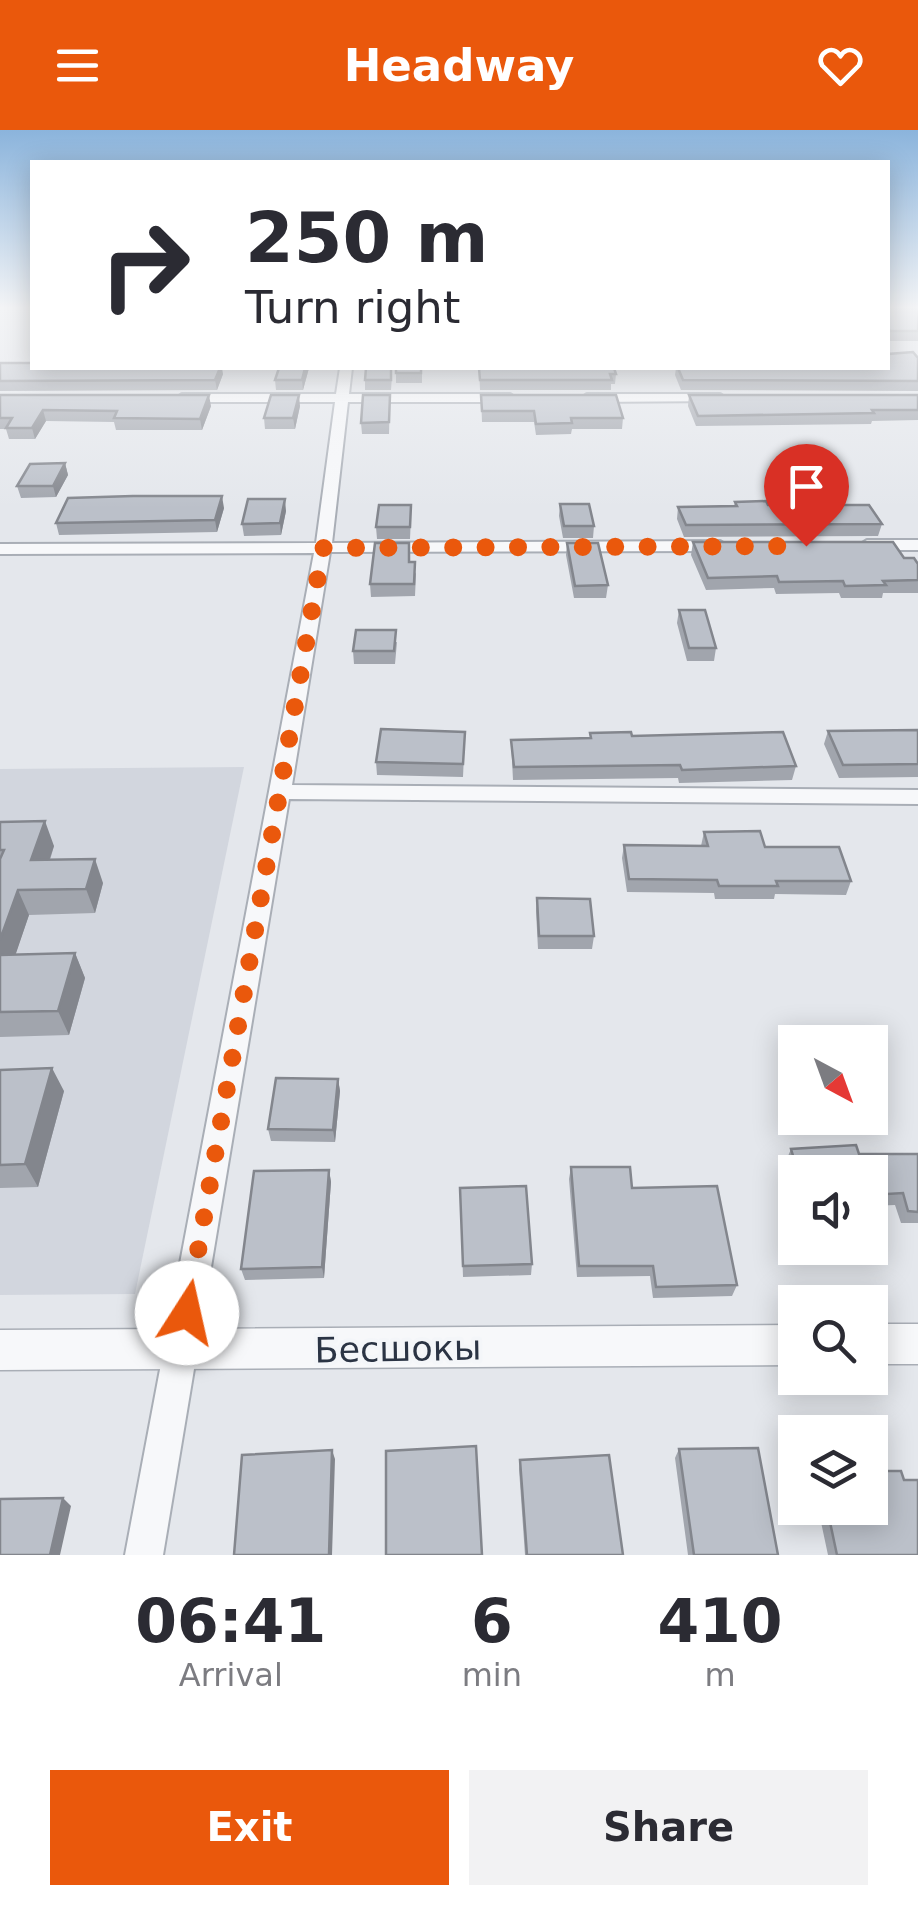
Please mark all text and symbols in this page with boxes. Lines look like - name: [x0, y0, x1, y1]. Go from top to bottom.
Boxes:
- icon: menu: [50, 38, 105, 93]
- icon: heart: [813, 38, 868, 93]
- text: Headway: [344, 39, 574, 92]
- text: 250 m: [245, 197, 488, 279]
- icon: right: [80, 200, 210, 330]
- text: Turn right: [245, 281, 460, 334]
- pin: [764, 444, 849, 547]
- icon: arrive: [779, 459, 834, 514]
- north arrow: [778, 1025, 888, 1135]
- map controls: [778, 1025, 888, 1525]
- button: sound: [778, 1155, 888, 1265]
- position arrow: [135, 1261, 239, 1365]
- button: search: [778, 1285, 888, 1395]
- street label: Бесшокы: [314, 1328, 482, 1370]
- button: layers: [778, 1415, 888, 1525]
- text: 06:41: [135, 1586, 326, 1656]
- text: 6: [471, 1586, 513, 1656]
- text: 410: [657, 1586, 783, 1656]
- text: Arrival: [179, 1656, 283, 1694]
- text: min: [462, 1656, 522, 1694]
- text: m: [704, 1656, 736, 1694]
- button: Exit: [50, 1770, 449, 1885]
- button: Share: [469, 1770, 868, 1885]

